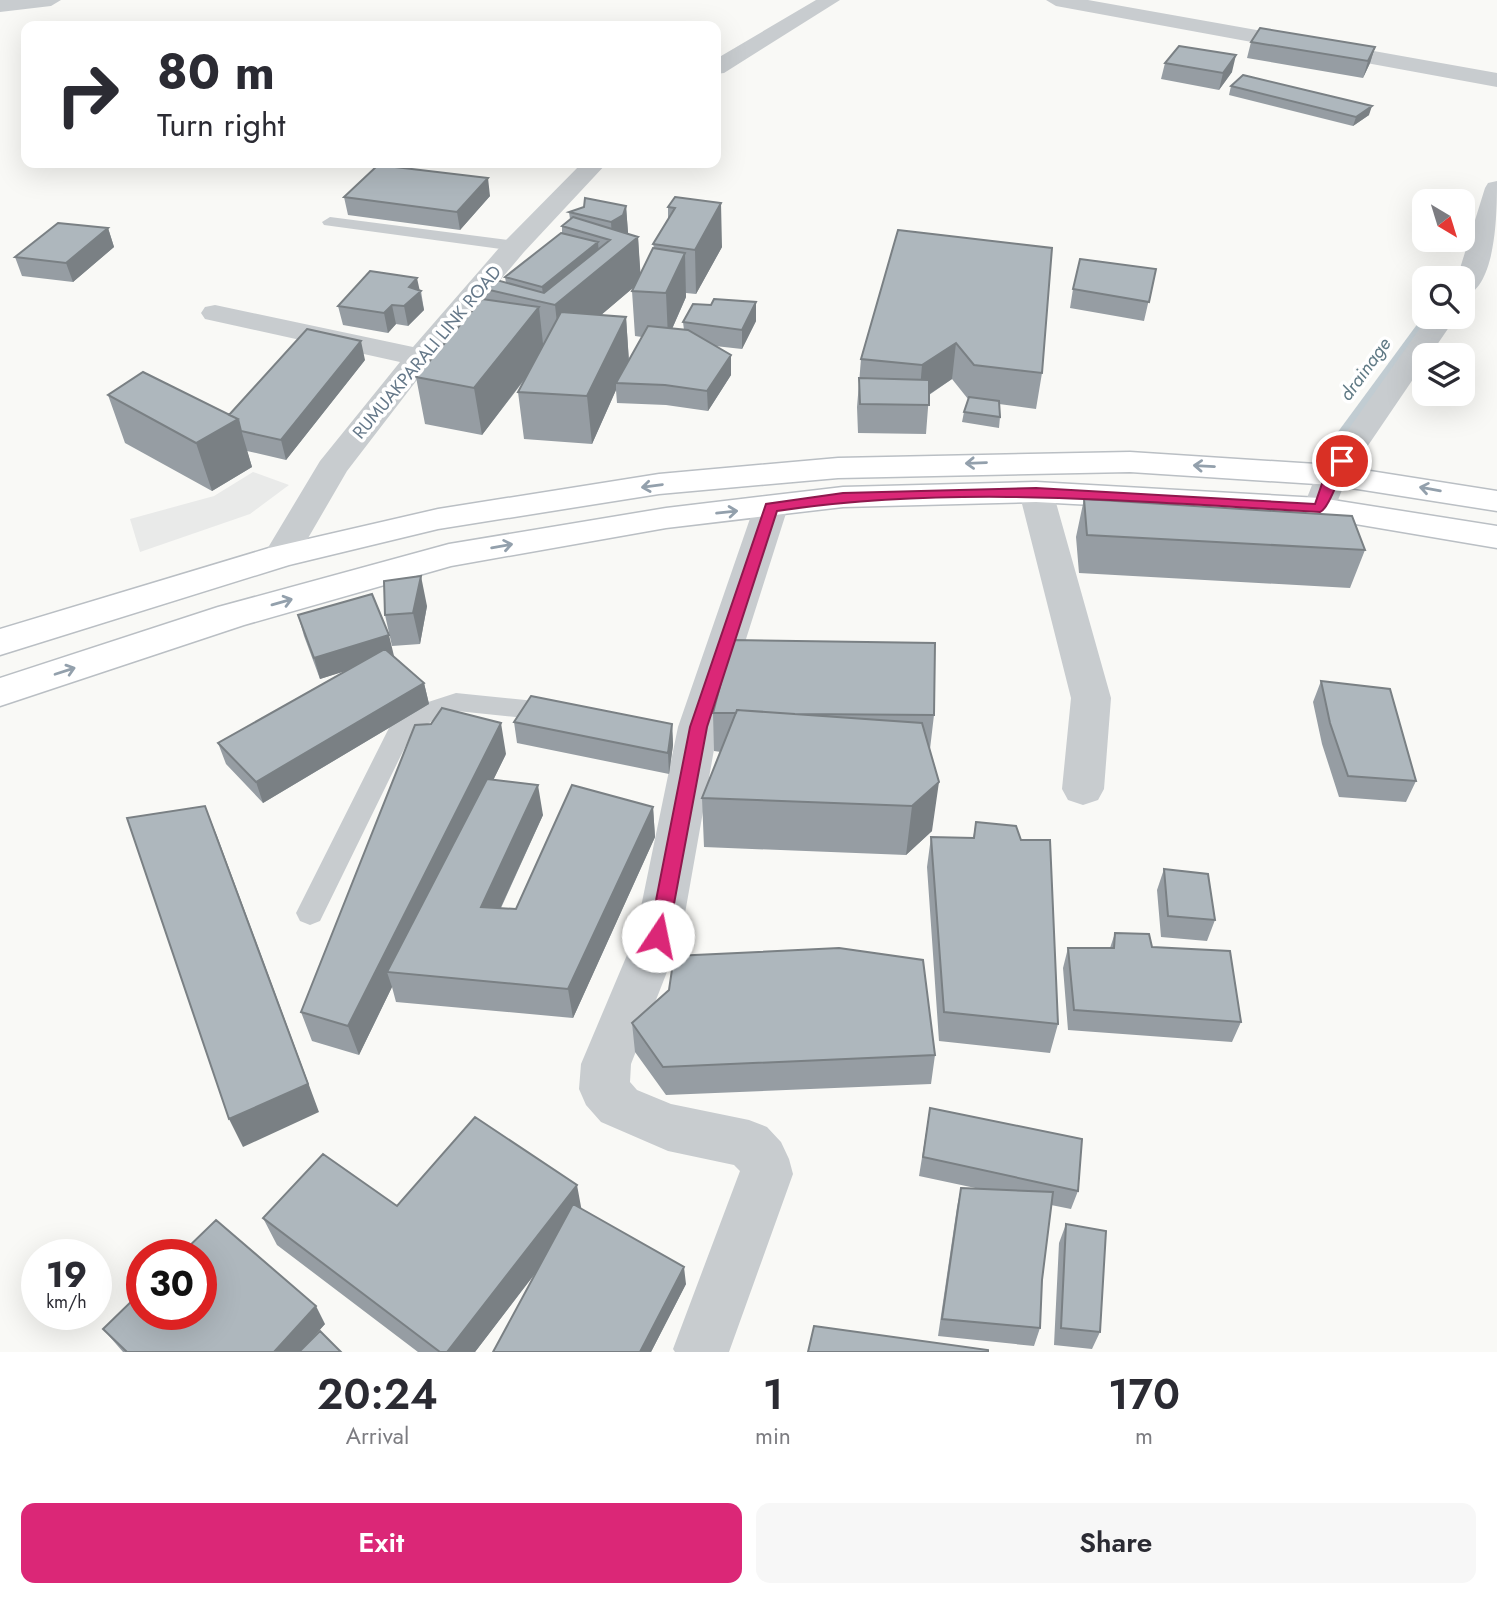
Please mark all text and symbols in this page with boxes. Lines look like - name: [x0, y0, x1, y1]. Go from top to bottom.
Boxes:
- text: 80 m: [157, 37, 275, 107]
- icon: right: [42, 49, 133, 140]
- text: Turn right: [157, 102, 286, 148]
- north arrow: [1412, 189, 1475, 252]
- map controls: [1412, 189, 1475, 406]
- street label: RUMUAKPARALI LINK ROAD: [346, 260, 508, 444]
- button: search: [1412, 266, 1475, 329]
- water label: drainage: [1333, 331, 1397, 406]
- button: layers: [1412, 343, 1475, 406]
- pin: [1312, 431, 1372, 491]
- icon: arrive: [1323, 442, 1361, 480]
- one-way arrow: [965, 457, 988, 470]
- one-way arrow: [1193, 459, 1215, 472]
- one-way arrow: [641, 479, 664, 492]
- one-way arrow: [1419, 482, 1442, 495]
- one-way arrow: [715, 505, 738, 518]
- one-way arrow: [490, 539, 513, 552]
- one-way arrow: [271, 595, 293, 608]
- one-way arrow: [54, 664, 76, 677]
- position arrow: [621, 899, 695, 973]
- speed limit sign: 30: [126, 1239, 217, 1330]
- text: 19: [46, 1250, 87, 1300]
- text: km/h: [46, 1289, 87, 1315]
- text: 20:24: [317, 1364, 438, 1425]
- text: 1: [763, 1364, 783, 1425]
- text: 170: [1108, 1364, 1180, 1425]
- text: Arrival: [346, 1419, 409, 1453]
- text: min: [755, 1419, 791, 1453]
- text: m: [1135, 1419, 1153, 1453]
- button: Exit: [21, 1503, 742, 1583]
- button: Share: [756, 1503, 1476, 1583]

